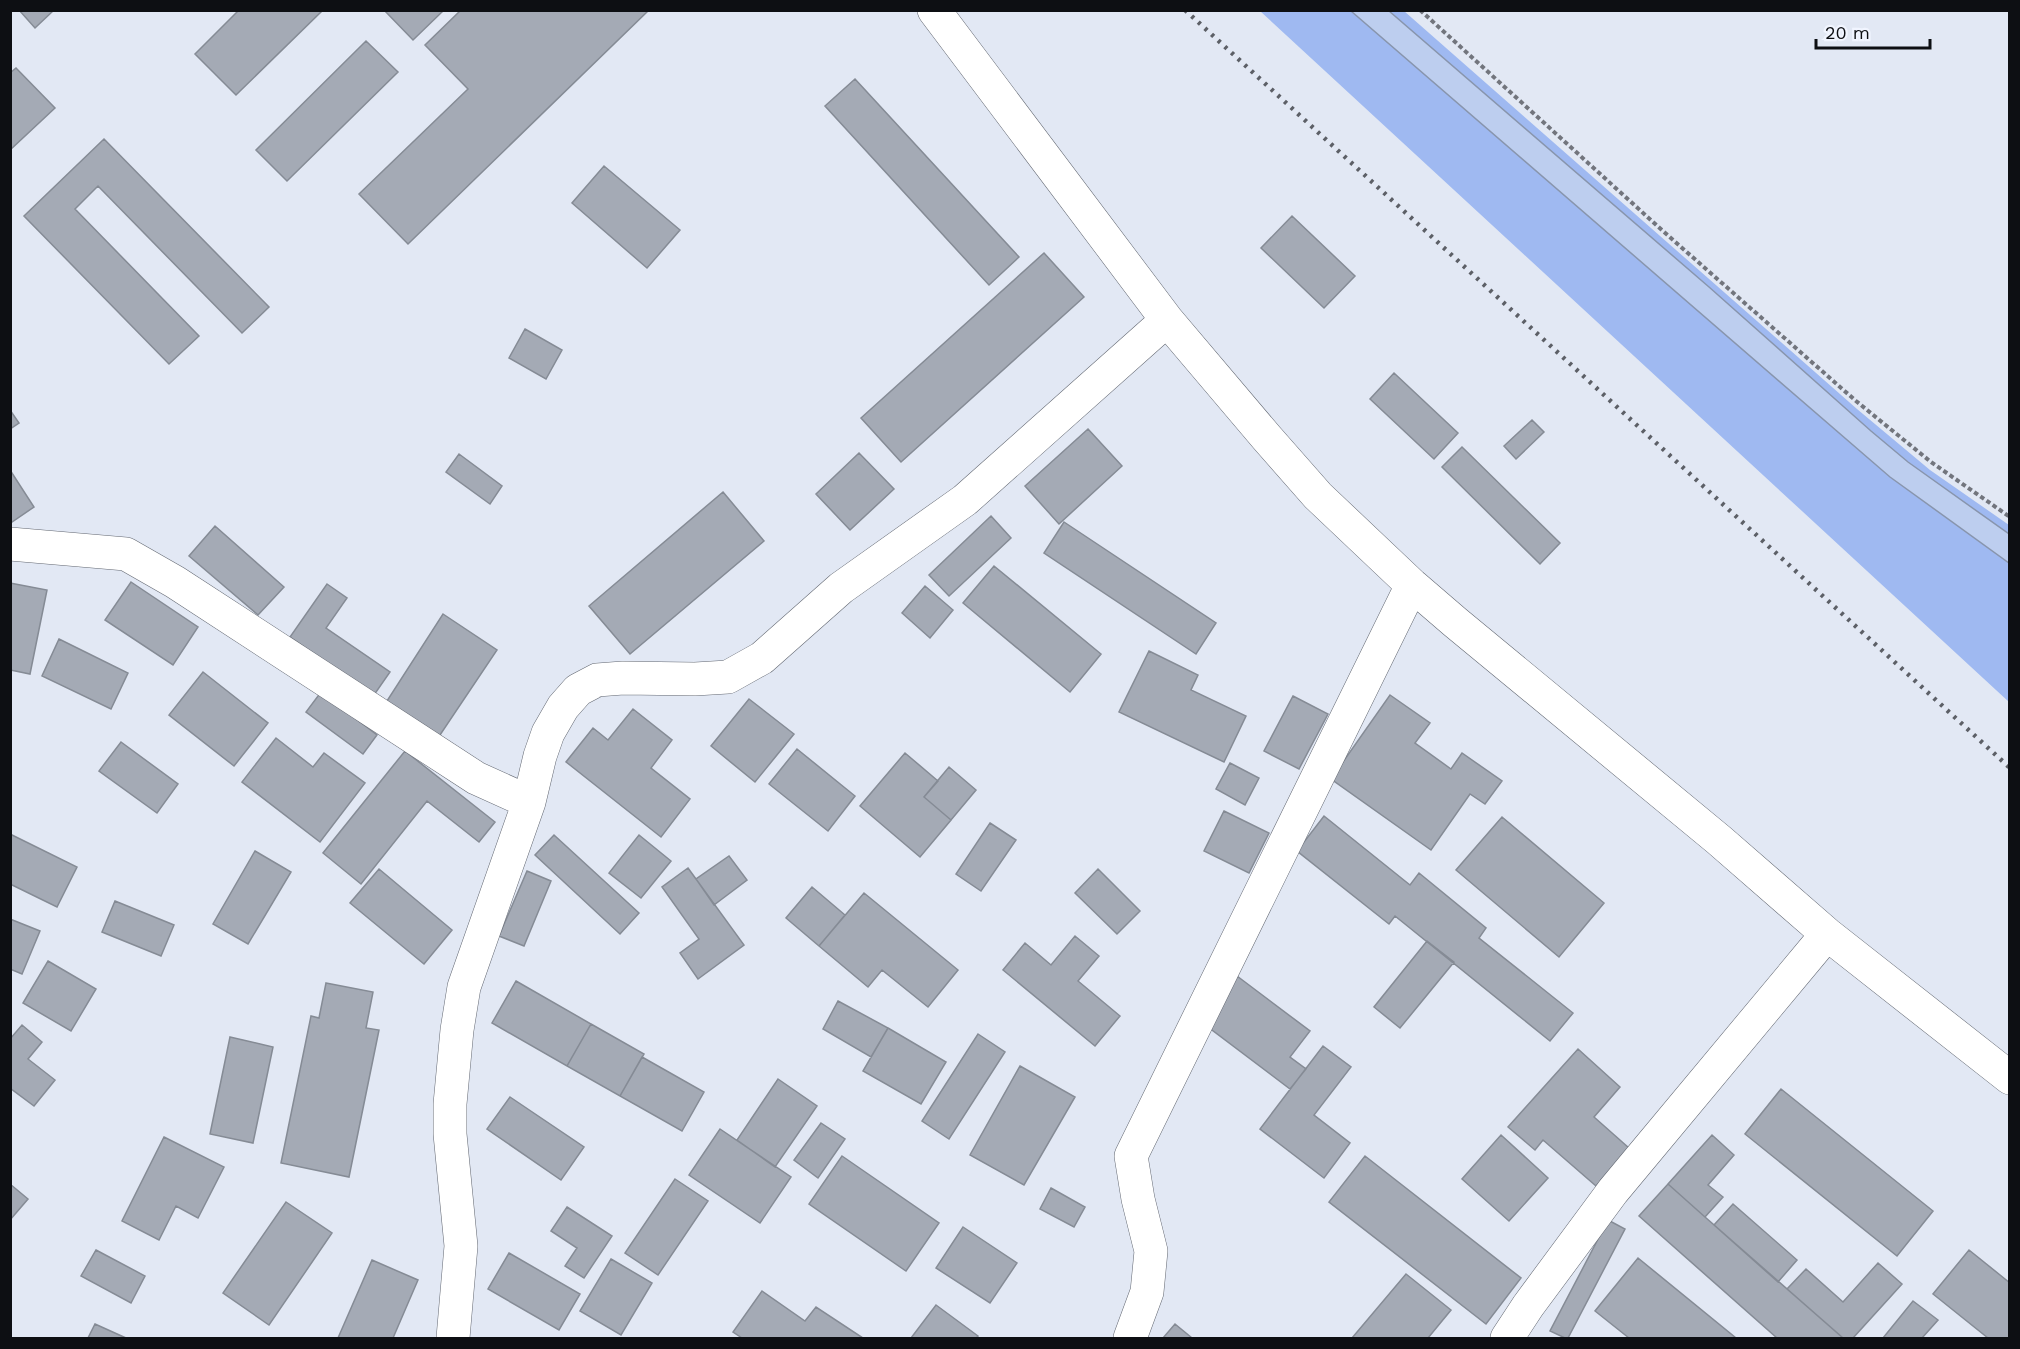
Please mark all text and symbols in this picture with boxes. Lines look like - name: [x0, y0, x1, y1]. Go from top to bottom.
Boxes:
- scale bar: [1816, 12, 1930, 50]
- text: 20 m: [1825, 22, 1870, 43]

